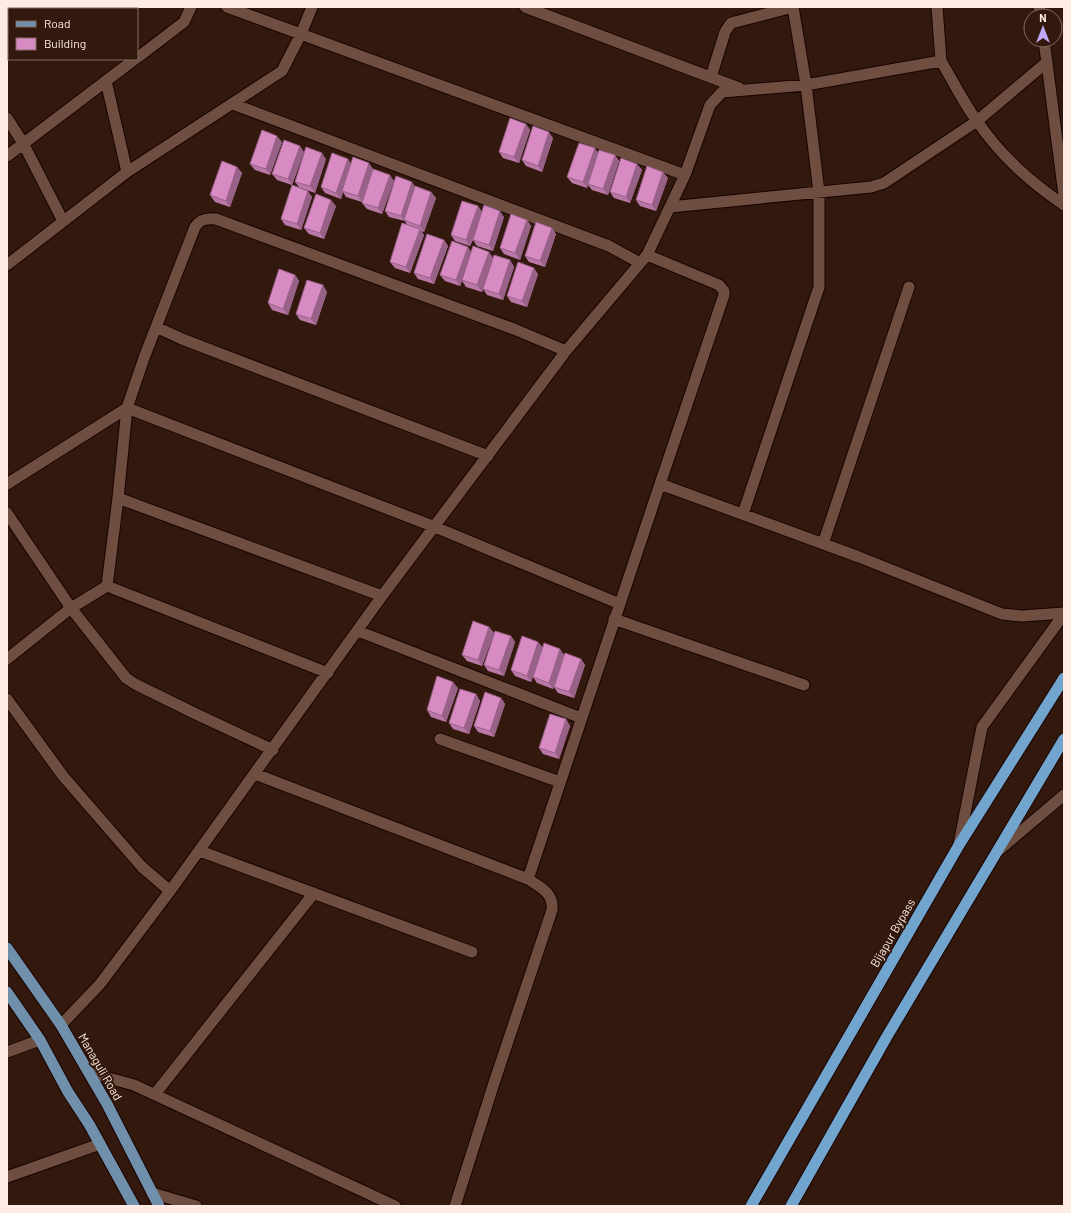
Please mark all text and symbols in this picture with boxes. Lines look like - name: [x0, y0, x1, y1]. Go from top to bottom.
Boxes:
- legend: [8, 8, 138, 60]
- north arrow: [1023, 8, 1063, 48]
- text: N: [1039, 11, 1047, 24]
- text: Road: [44, 16, 71, 30]
- text: Building: [44, 36, 86, 50]
- street label: Bijapur Bypass: [867, 896, 917, 969]
- street label: Managuli Road: [76, 1031, 126, 1102]

